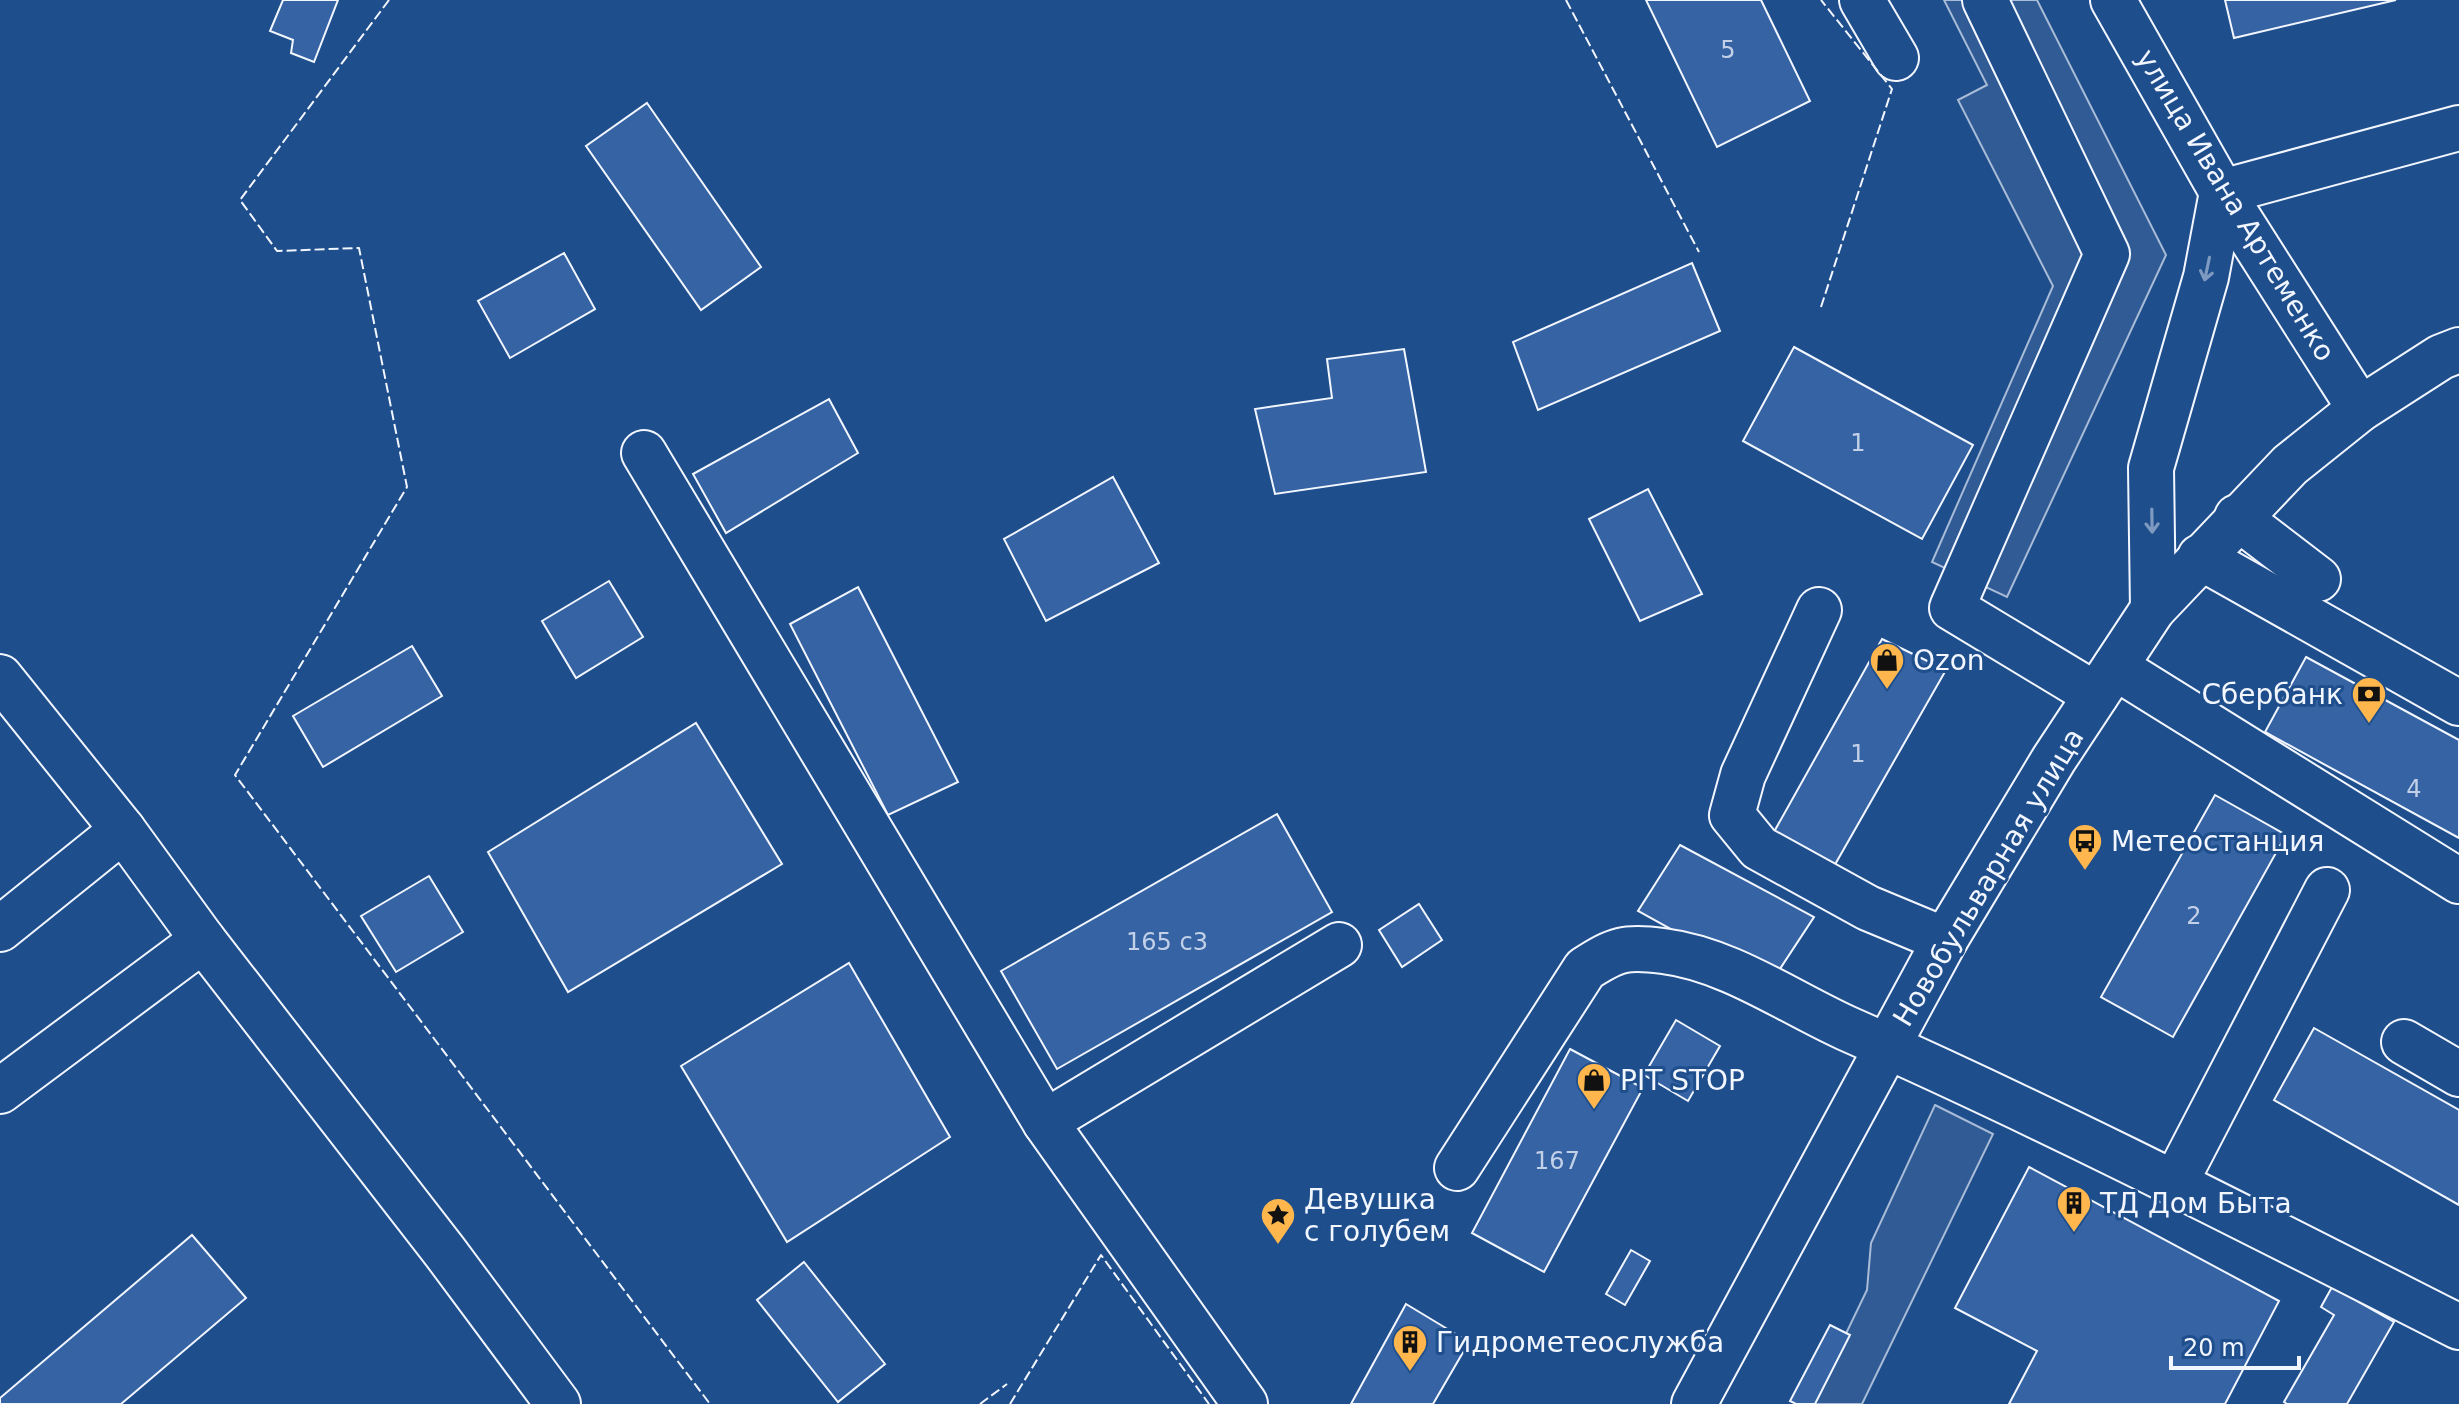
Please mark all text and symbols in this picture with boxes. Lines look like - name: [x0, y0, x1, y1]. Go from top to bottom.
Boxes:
- house number: 5: [1720, 36, 1736, 64]
- street label: улица Ивана Артеменко: [2129, 43, 2342, 367]
- one-way arrow: [2199, 255, 2214, 281]
- house number: 1: [1850, 429, 1866, 457]
- one-way arrow: [2144, 507, 2159, 534]
- shop icon: Ozon: [1868, 641, 1906, 691]
- place label: Ozon: [1913, 644, 1985, 677]
- bank icon: Сбербанк: [2350, 675, 2388, 725]
- place label: Сбербанк: [2202, 678, 2343, 711]
- street label: Новобульварная улица: [1886, 722, 2091, 1032]
- house number: 1: [1850, 740, 1866, 768]
- house number: 4: [2406, 775, 2422, 803]
- bus stop icon: Метеостанция: [2066, 822, 2104, 872]
- place label: Метеостанция: [2111, 825, 2324, 858]
- house number: 2: [2186, 902, 2202, 930]
- house number: 165 с3: [1126, 928, 1208, 956]
- shop icon: PIT STOP: [1575, 1061, 1613, 1111]
- place label: PIT STOP: [1620, 1064, 1745, 1097]
- house number: 167: [1534, 1147, 1580, 1175]
- place label: Девушка с голубем: [1304, 1183, 1450, 1248]
- building icon: ТД Дом Быта: [2055, 1184, 2093, 1234]
- place label: ТД Дом Быта: [2099, 1187, 2292, 1220]
- place icon: Девушка с голубем: [1259, 1196, 1297, 1246]
- scale bar: [2171, 1320, 2299, 1370]
- building icon: Гидрометеослужба: [1391, 1323, 1429, 1373]
- place label: Гидрометеослужба: [1436, 1326, 1724, 1359]
- text: 20 m: [2183, 1334, 2245, 1362]

